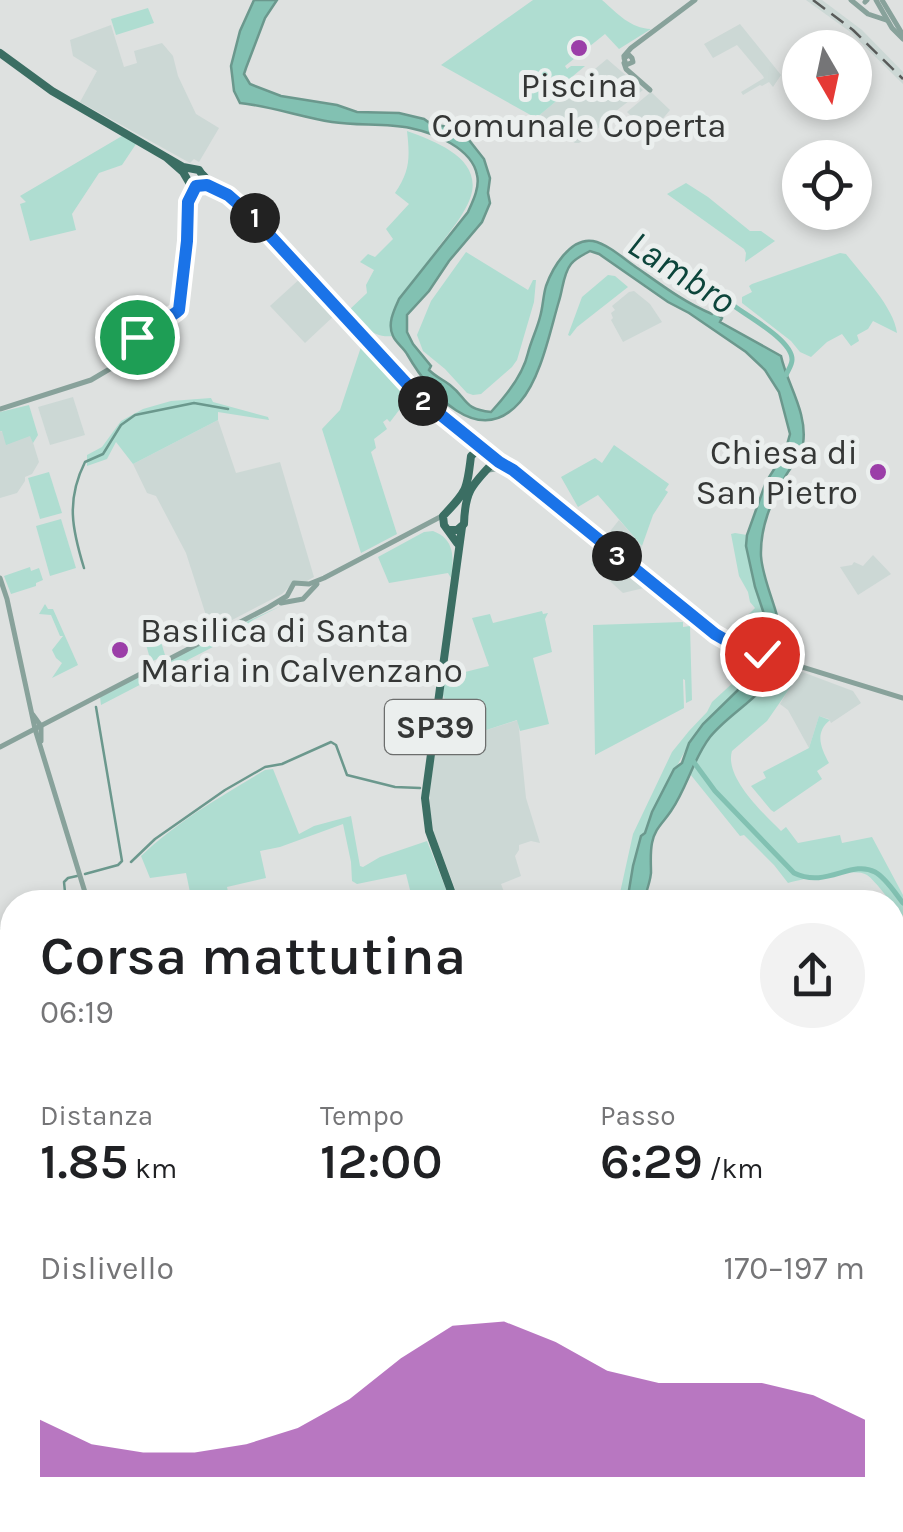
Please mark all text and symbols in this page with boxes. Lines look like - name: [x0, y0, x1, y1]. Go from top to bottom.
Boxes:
- north arrow: [782, 30, 872, 120]
- map controls: [782, 30, 872, 230]
- marker: Piscina Comunale Coperta: [568, 37, 590, 59]
- place label: Piscina Comunale Coperta: [431, 65, 727, 146]
- button: locate: [782, 140, 872, 230]
- pin: 1: [230, 193, 280, 243]
- text: 1: [250, 201, 260, 234]
- water label: Lambro: [620, 221, 744, 324]
- pin: [95, 295, 180, 380]
- icon: arrive: [110, 310, 165, 365]
- pin: 2: [398, 376, 448, 426]
- text: 2: [415, 384, 431, 417]
- place label: Chiesa di San Pietro: [695, 432, 858, 513]
- marker: Chiesa di San Pietro: [867, 461, 889, 483]
- pin: 3: [592, 531, 642, 581]
- text: 3: [608, 539, 626, 572]
- place label: Basilica di Santa Maria in Calvenzano: [140, 610, 463, 691]
- pin: [720, 612, 805, 697]
- icon: check: [735, 627, 790, 682]
- marker: Basilica di Santa Maria in Calvenzano: [109, 639, 131, 661]
- road number: SP39: [385, 700, 485, 754]
- button: share: [760, 923, 865, 1028]
- text: Corsa mattutina: [40, 924, 466, 988]
- text: 06:19: [40, 994, 114, 1031]
- text: Distanza: [40, 1099, 153, 1132]
- text: Tempo: [320, 1099, 404, 1132]
- text: Passo: [600, 1099, 676, 1132]
- text: 1.85: [40, 1132, 128, 1191]
- text: 12:00: [320, 1132, 443, 1191]
- text: 6:29: [600, 1132, 703, 1191]
- text: km: [128, 1152, 177, 1185]
- text: /km: [703, 1152, 764, 1185]
- text: Dislivello: [40, 1250, 174, 1287]
- text: 170–197 m: [724, 1250, 865, 1287]

